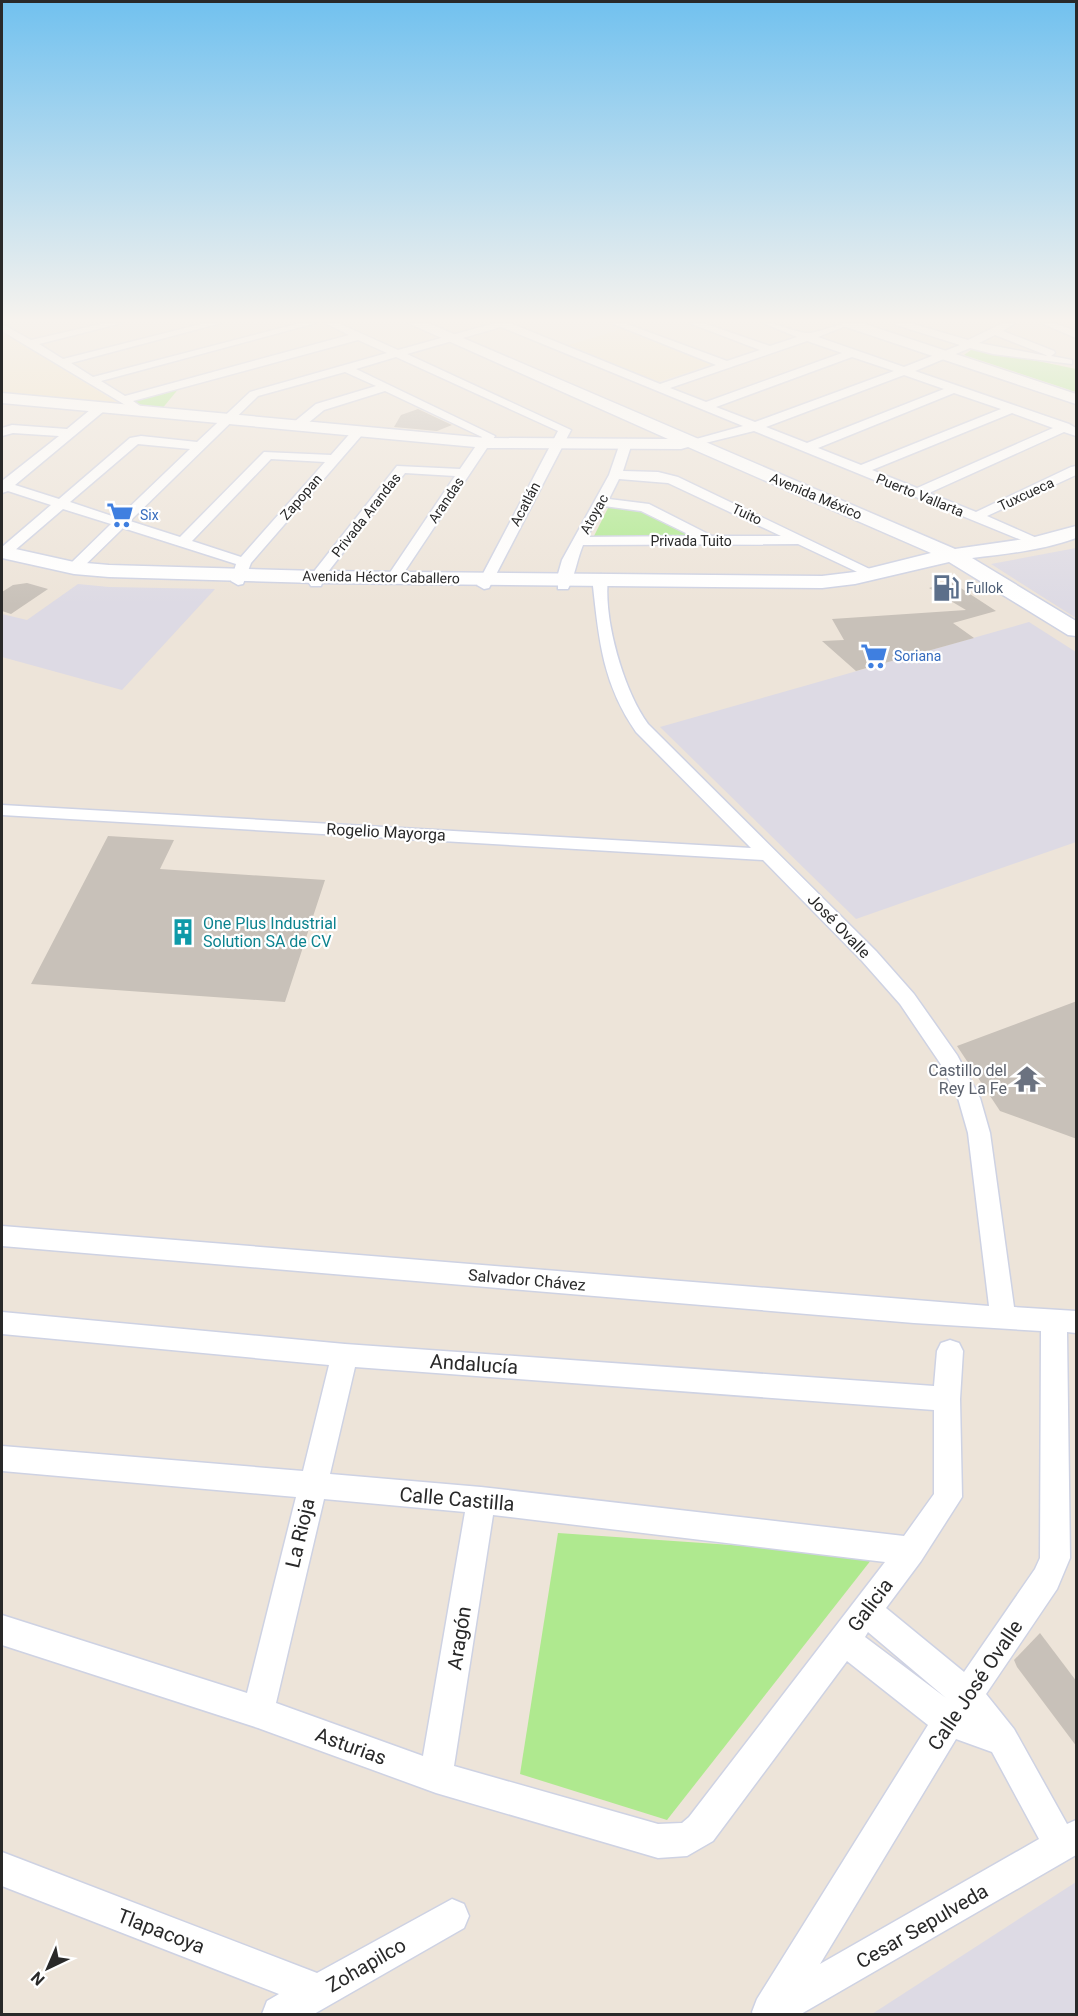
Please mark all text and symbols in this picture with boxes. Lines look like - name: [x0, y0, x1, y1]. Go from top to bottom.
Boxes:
- street label: Avenida México: [768, 469, 864, 523]
- street label: Privada Arandas: [328, 470, 404, 560]
- street label: Puerto Vallarta: [874, 470, 966, 520]
- street label: Zapopan: [277, 471, 325, 523]
- street label: Arandas: [425, 474, 467, 526]
- street label: Tuxcueca: [996, 474, 1056, 514]
- street label: Acatlán: [507, 479, 543, 529]
- street label: Atoyac: [577, 491, 611, 537]
- supermarket icon: Six: [105, 500, 135, 530]
- street label: Tuito: [729, 500, 765, 528]
- place label: Six: [140, 507, 159, 523]
- street label: Privada Tuito: [650, 533, 732, 549]
- street label: Avenida Héctor Caballero: [302, 568, 460, 586]
- fuel station icon: Fullok: [931, 573, 961, 603]
- place label: Fullok: [966, 580, 1004, 596]
- supermarket icon: Soriana: [859, 641, 889, 671]
- place label: Soriana: [894, 648, 941, 664]
- street label: Rogelio Mayorga: [326, 819, 446, 845]
- street label: José Ovalle: [804, 890, 874, 962]
- place label: One Plus Industrial Solution SA de CV: [203, 914, 337, 951]
- building icon: One Plus Industrial Solution SA de CV: [168, 917, 198, 947]
- place label: Castillo del Rey La Fe: [928, 1061, 1007, 1098]
- temple icon: Castillo del Rey La Fe: [1012, 1064, 1042, 1094]
- street label: Salvador Chávez: [467, 1265, 587, 1295]
- street label: Andalucía: [429, 1349, 519, 1379]
- street label: Calle Castilla: [398, 1482, 516, 1516]
- street label: La Rioja: [280, 1496, 320, 1570]
- street label: Galicia: [842, 1574, 898, 1636]
- street label: Aragón: [442, 1605, 476, 1671]
- street label: Calle José Ovalle: [923, 1615, 1027, 1755]
- street label: Asturias: [312, 1722, 390, 1770]
- street label: Cesar Sepulveda: [852, 1878, 992, 1974]
- street label: Tlapacoya: [114, 1903, 208, 1959]
- street label: Zohapilco: [322, 1933, 410, 1997]
- north arrow: [18, 1938, 78, 1998]
- text: N: [27, 1968, 49, 1989]

